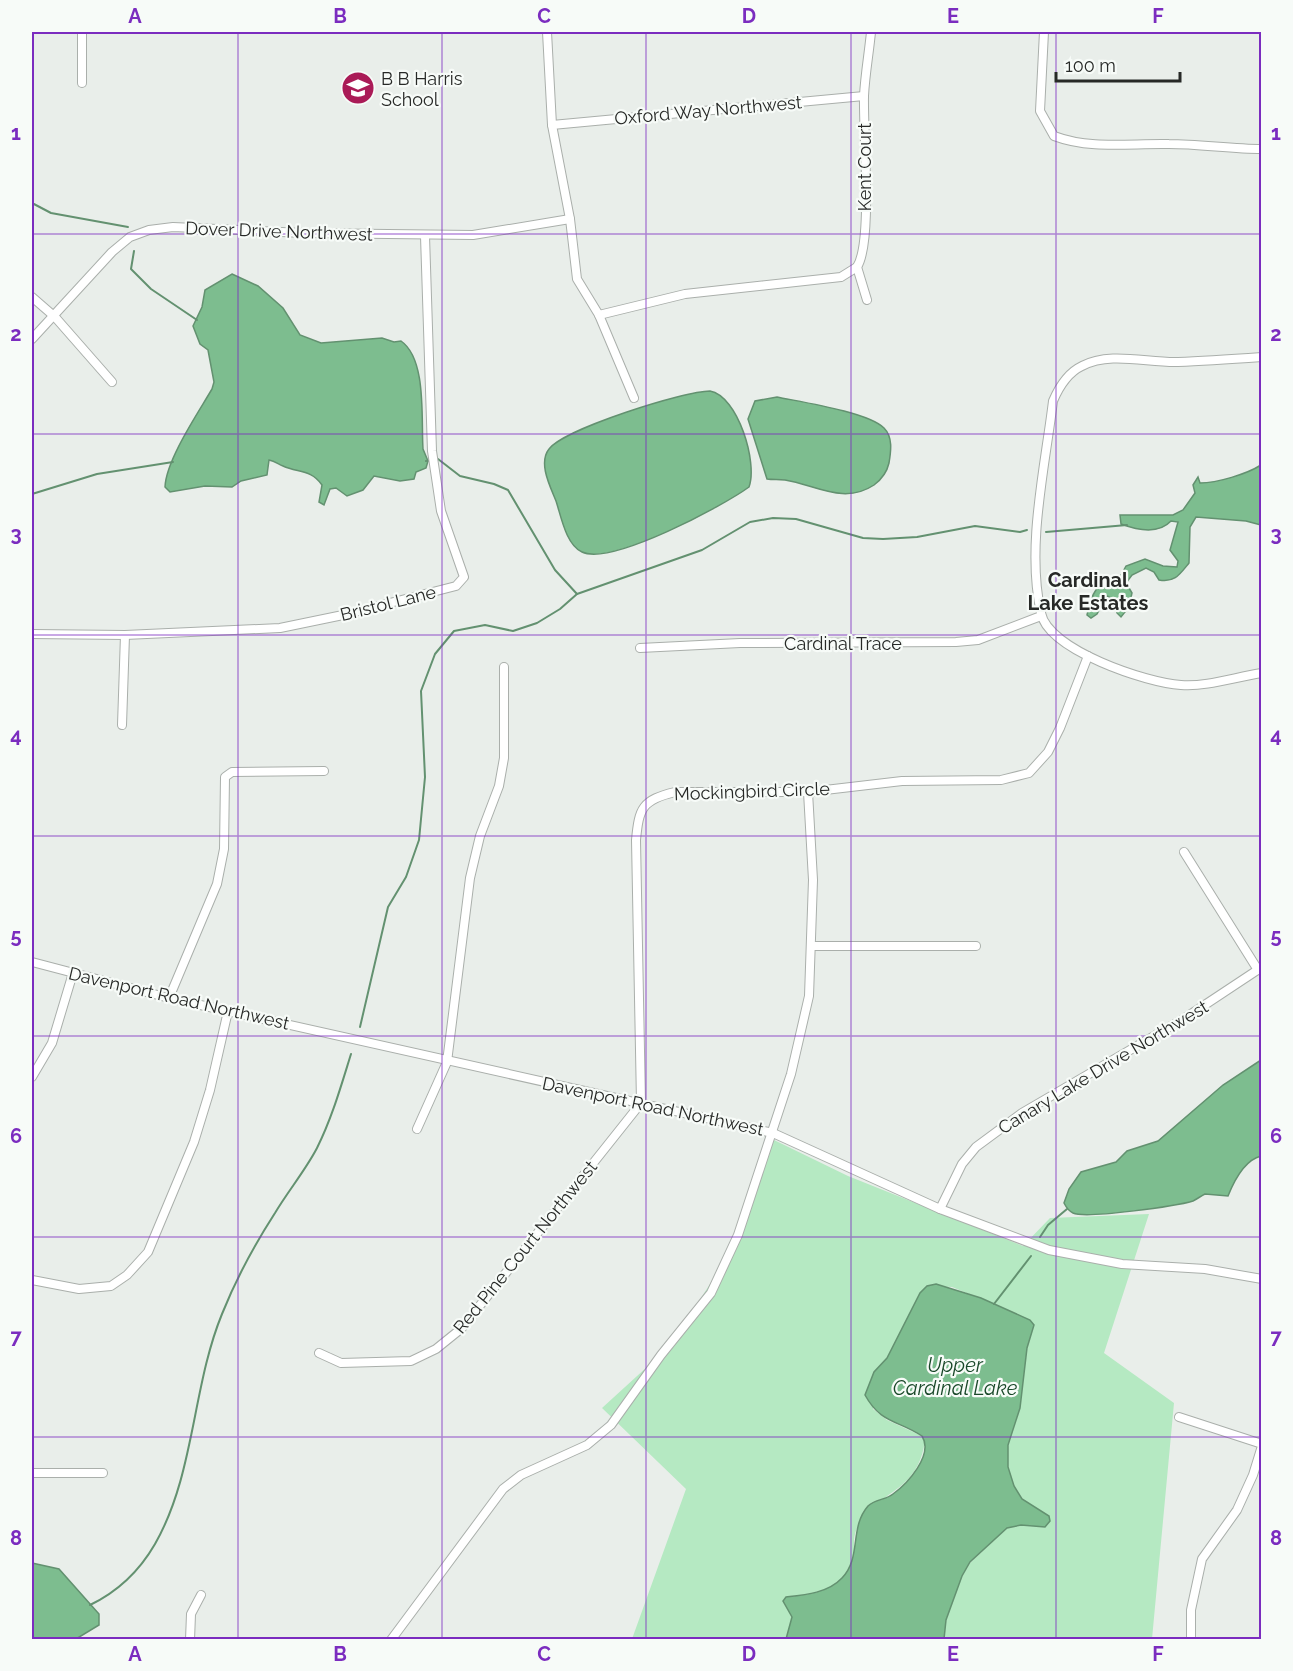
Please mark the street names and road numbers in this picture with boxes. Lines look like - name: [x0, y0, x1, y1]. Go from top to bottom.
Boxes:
- street label: Oxford Way Northwest: [613, 91, 803, 129]
- street label: Kent Court: [854, 123, 875, 211]
- street label: Dover Drive Northwest: [185, 217, 373, 245]
- street label: Bristol Lane: [338, 581, 438, 625]
- street label: Cardinal Trace: [784, 633, 902, 654]
- street label: Mockingbird Circle: [674, 778, 831, 804]
- street label: Davenport Road Northwest: [67, 962, 291, 1034]
- street label: Canary Lake Drive Northwest: [994, 996, 1212, 1138]
- street label: Davenport Road Northwest: [540, 1072, 766, 1140]
- street label: Red Pine Court Northwest: [449, 1156, 601, 1338]

